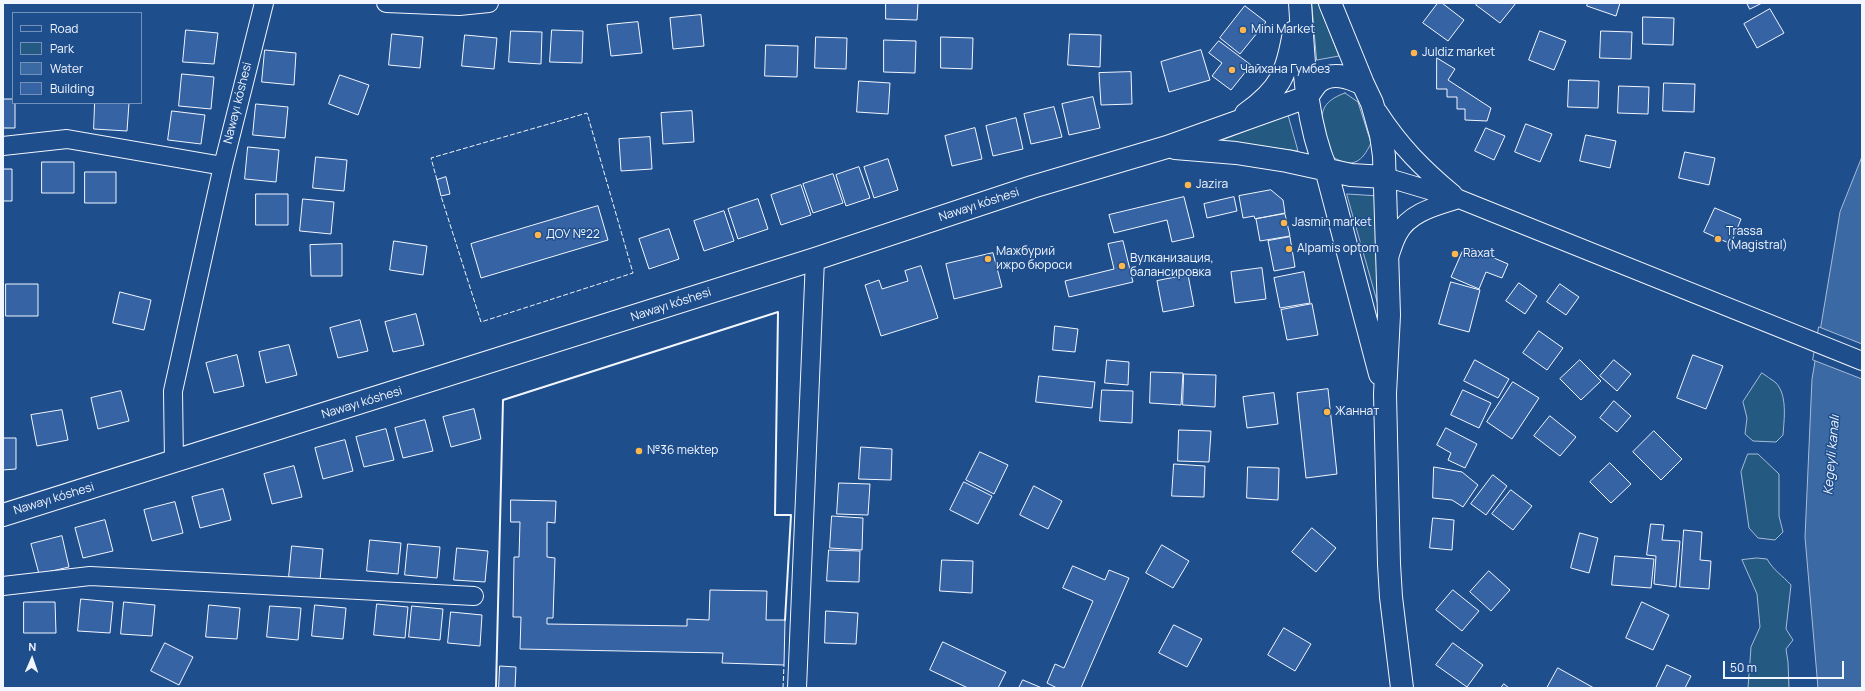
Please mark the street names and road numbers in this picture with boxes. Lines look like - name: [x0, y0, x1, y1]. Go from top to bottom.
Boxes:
- street label: Nawayı kóshesi: [221, 61, 255, 145]
- street label: Nawayı kóshesi: [937, 185, 1021, 225]
- street label: Nawayı kóshesi: [629, 285, 713, 325]
- street label: Nawayı kóshesi: [320, 384, 404, 422]
- street label: Nawayı kóshesi: [12, 480, 96, 518]

